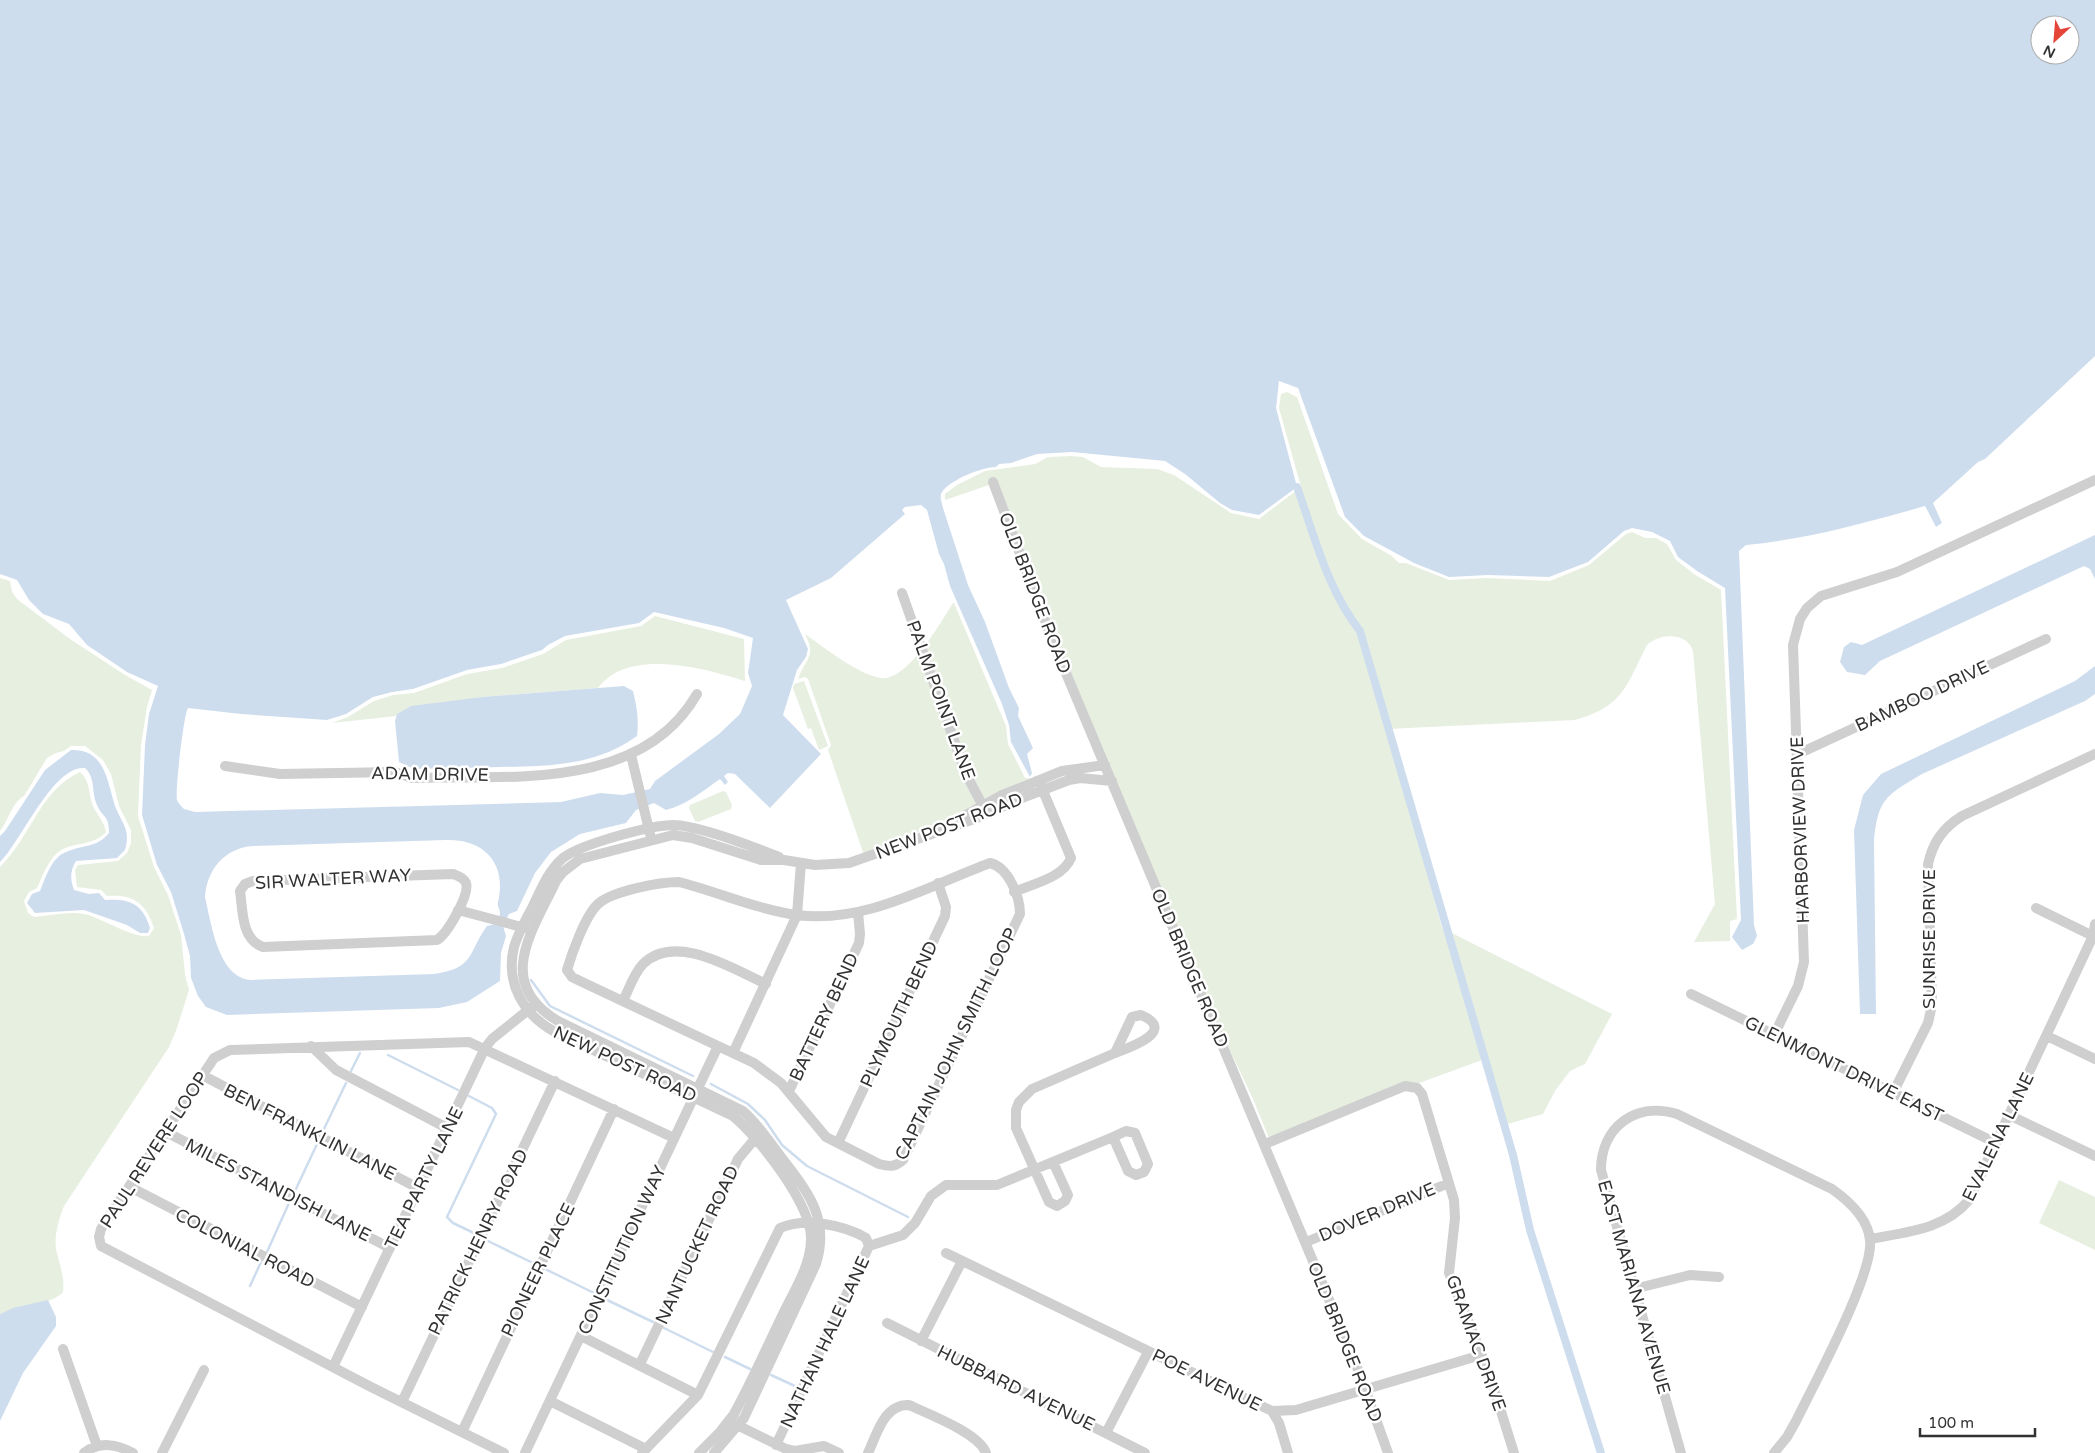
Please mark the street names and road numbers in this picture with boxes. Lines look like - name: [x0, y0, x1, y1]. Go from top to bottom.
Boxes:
- street label: OLD BRIDGE ROAD: [994, 509, 1076, 677]
- street label: PALM POINT LANE: [902, 617, 980, 783]
- street label: BAMBOO DRIVE: [1852, 655, 1992, 737]
- street label: HARBORVIEW DRIVE: [1786, 736, 1814, 924]
- street label: ADAM DRIVE: [371, 762, 489, 786]
- street label: NEW POST ROAD: [872, 788, 1026, 864]
- street label: SIR WALTER WAY: [254, 864, 412, 894]
- street label: SUNRISE DRIVE: [1918, 869, 1940, 1009]
- street label: OLD BRIDGE ROAD: [1146, 885, 1234, 1051]
- street label: CAPTAIN JOHN SMITH LOOP: [890, 924, 1022, 1164]
- street label: PLYMOUTH BEND: [855, 937, 943, 1091]
- street label: BATTERY BEND: [785, 949, 863, 1085]
- street label: GLENMONT DRIVE EAST: [1741, 1011, 1947, 1127]
- street label: NEW POST ROAD: [550, 1021, 700, 1107]
- street label: PAUL REVERE LOOP: [95, 1068, 213, 1232]
- street label: EVALENA LANE: [1957, 1069, 2039, 1205]
- street label: BEN FRANKLIN LANE: [220, 1079, 400, 1185]
- street label: TEA PARTY LANE: [380, 1103, 468, 1253]
- street label: MILES STANDISH LANE: [181, 1134, 375, 1246]
- street label: PATRICK HENRY ROAD: [423, 1145, 533, 1339]
- street label: CONSTITUTION WAY: [573, 1161, 671, 1338]
- street label: NANTUCKET ROAD: [651, 1162, 743, 1328]
- street label: DOVER DRIVE: [1315, 1177, 1439, 1247]
- street label: EAST MARIANA AVENUE: [1593, 1177, 1675, 1397]
- street label: PIONEER PLACE: [496, 1200, 580, 1340]
- street label: COLONIAL ROAD: [171, 1203, 319, 1293]
- street label: NATHAN HALE LANE: [776, 1253, 874, 1431]
- street label: OLD BRIDGE ROAD: [1303, 1259, 1387, 1425]
- street label: GRAMAC DRIVE: [1441, 1272, 1511, 1414]
- street label: HUBBARD AVENUE: [934, 1340, 1098, 1436]
- street label: POE AVENUE: [1149, 1344, 1265, 1416]

